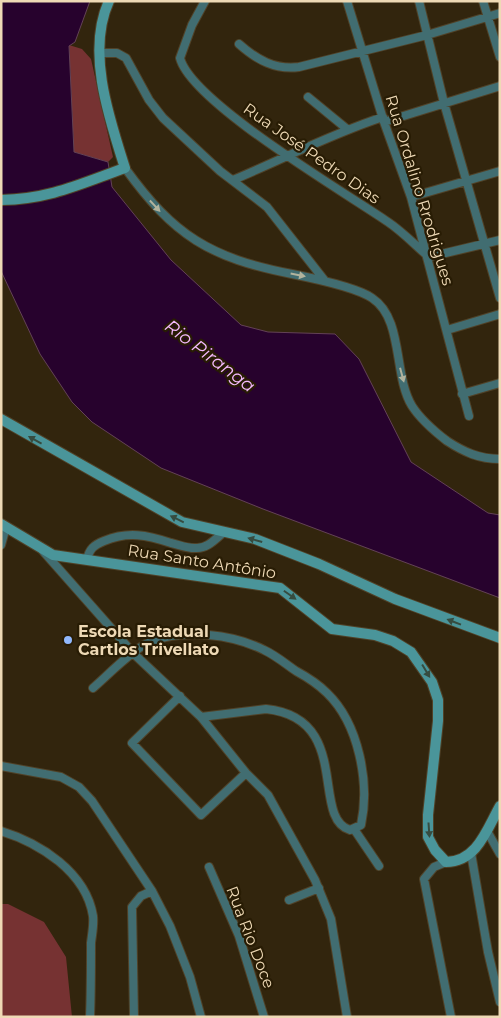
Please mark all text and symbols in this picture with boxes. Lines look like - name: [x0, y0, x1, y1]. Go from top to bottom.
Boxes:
- street label: Rua Ordalino Rrodrigues: [381, 93, 458, 288]
- street label: Rua José Pedro Dias: [240, 99, 384, 208]
- one-way arrow: [149, 200, 161, 212]
- one-way arrow: [290, 272, 306, 280]
- water label: Rio Piranga: [160, 315, 260, 397]
- one-way arrow: [398, 367, 406, 383]
- one-way arrow: [28, 435, 41, 444]
- one-way arrow: [169, 515, 184, 523]
- one-way arrow: [248, 535, 263, 543]
- street label: Rua Santo Antônio: [126, 540, 278, 583]
- one-way arrow: [283, 590, 297, 599]
- one-way arrow: [447, 617, 461, 625]
- place label: Escola Estadual Cartlos Trivellato: [78, 622, 219, 659]
- marker: Escola Estadual Cartlos Trivellato: [62, 634, 74, 646]
- one-way arrow: [421, 665, 430, 678]
- one-way arrow: [425, 823, 433, 839]
- street label: Rua Rio Doce: [222, 883, 279, 991]

